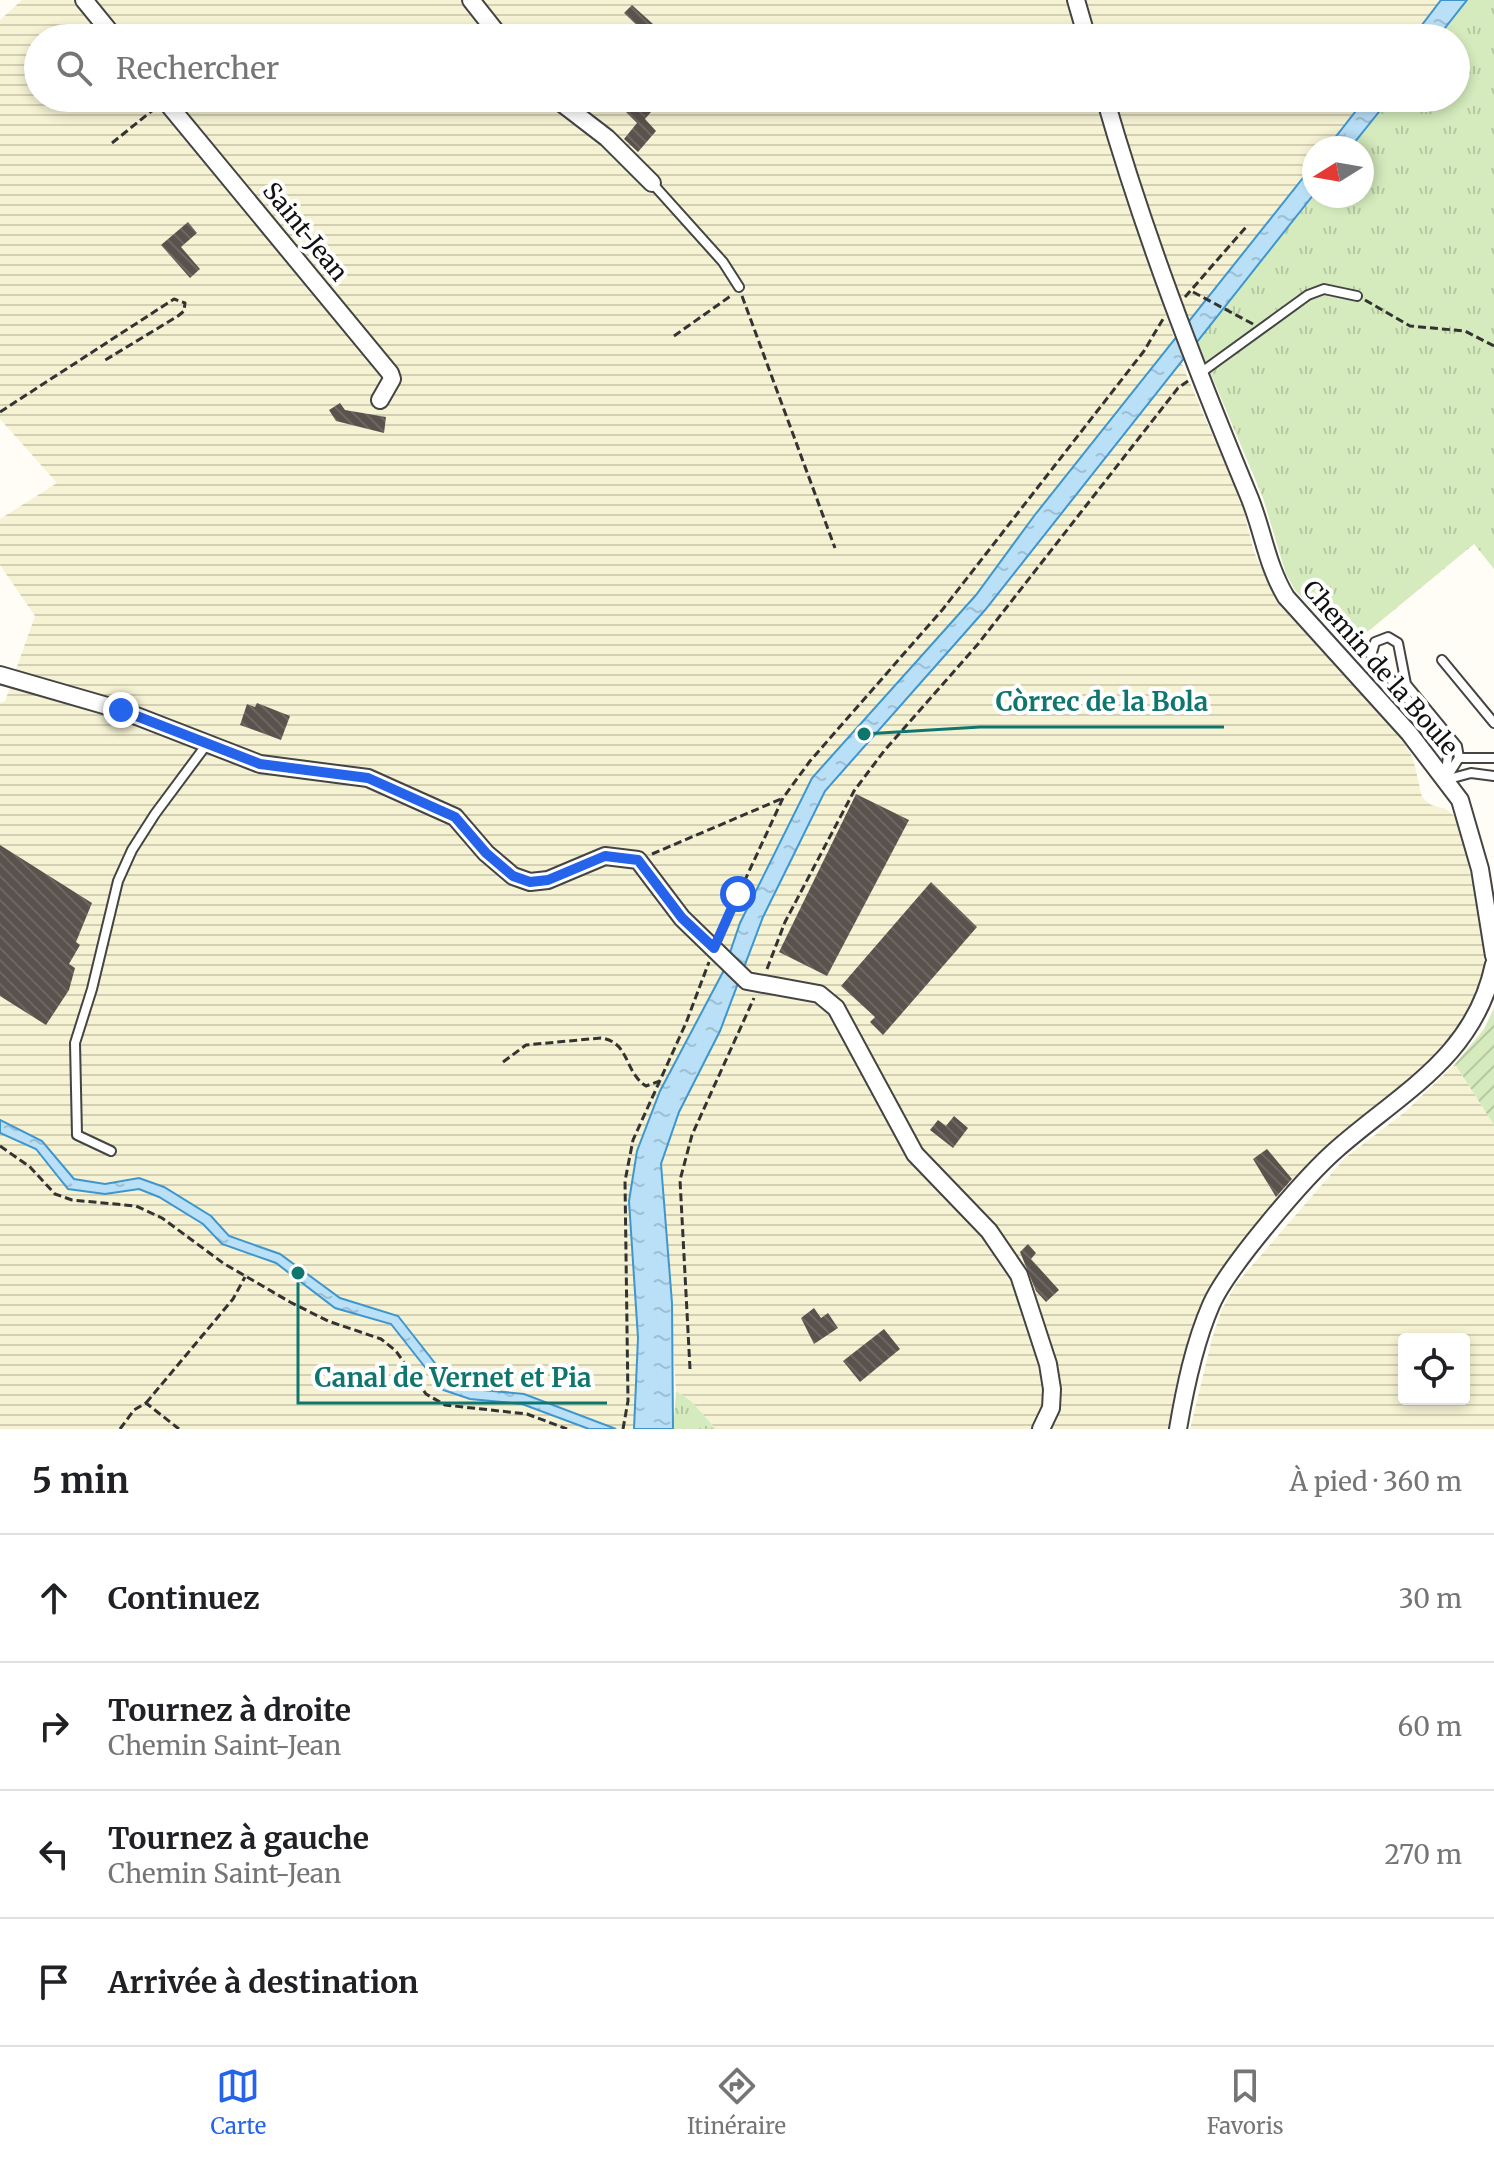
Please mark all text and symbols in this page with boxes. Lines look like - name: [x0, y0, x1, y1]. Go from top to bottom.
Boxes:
- search box: [24, 24, 1470, 112]
- icon: search: [52, 46, 96, 90]
- text: Rechercher: [116, 49, 279, 87]
- north arrow: [1302, 136, 1374, 208]
- street label: Saint-Jean: [256, 176, 355, 287]
- street label: Chemin de la Boule: [1296, 574, 1465, 761]
- callout: Còrrec de la Bola: [980, 677, 1224, 727]
- text: Còrrec de la Bola: [996, 685, 1208, 718]
- route end: [103, 692, 139, 728]
- route start: [720, 876, 756, 912]
- map controls: [1398, 1333, 1470, 1405]
- button: locate: [1398, 1333, 1470, 1405]
- callout: Canal de Vernet et Pia: [298, 1353, 607, 1403]
- text: Canal de Vernet et Pia: [315, 1361, 591, 1394]
- text: 5 min: [32, 1460, 129, 1502]
- text: À pied · 360 m: [1289, 1465, 1462, 1498]
- icon: ahead: [32, 1576, 76, 1620]
- text: Continuez: [108, 1579, 259, 1617]
- text: 30 m: [1399, 1582, 1462, 1615]
- text: Tournez à droite: [108, 1691, 351, 1729]
- icon: right: [32, 1704, 76, 1748]
- text: 60 m: [1398, 1710, 1462, 1743]
- text: Chemin Saint-Jean: [108, 1729, 341, 1762]
- text: Tournez à gauche: [108, 1819, 369, 1857]
- icon: left: [32, 1832, 76, 1876]
- text: 270 m: [1385, 1838, 1462, 1871]
- text: Chemin Saint-Jean: [108, 1857, 341, 1890]
- icon: arrive: [32, 1960, 76, 2004]
- text: Arrivée à destination: [108, 1963, 418, 2001]
- tab: Carte: [210, 2064, 266, 2140]
- tab: Itinéraire: [687, 2064, 786, 2140]
- tab: Favoris: [1207, 2064, 1284, 2140]

